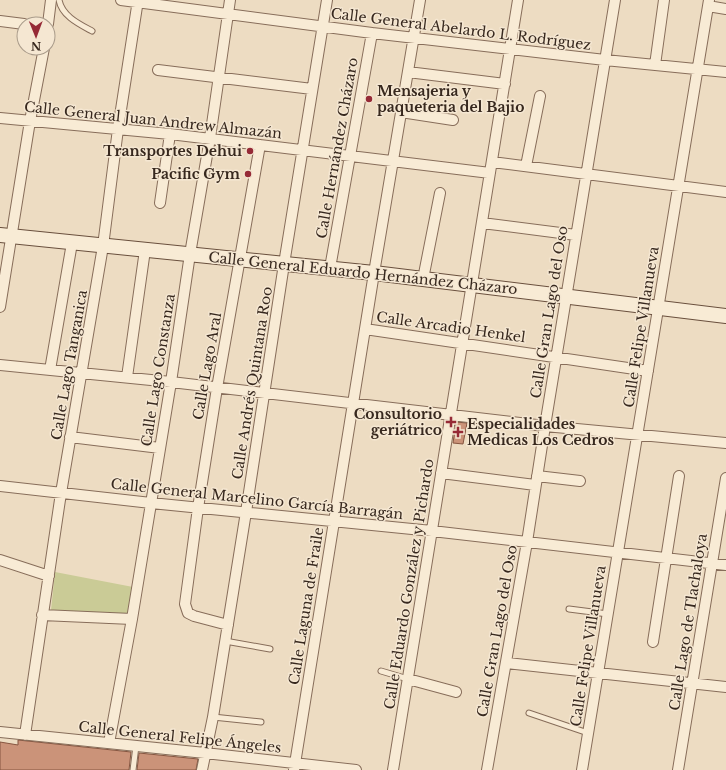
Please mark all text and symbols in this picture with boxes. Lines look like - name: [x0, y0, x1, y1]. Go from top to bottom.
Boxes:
- street label: Calle General Abelardo L. Rodríguez: [330, 4, 592, 54]
- north arrow: [16, 16, 56, 56]
- text: N: [30, 39, 41, 53]
- street label: Calle Hernández Cházaro: [312, 56, 362, 240]
- place label: Mensajeria y paqueteria del Bajio: [377, 82, 524, 116]
- marker: Mensajeria y paqueteria del Bajio: [364, 94, 374, 104]
- street label: Calle General Juan Andrew Almazán: [23, 98, 283, 143]
- place label: Transportes Dehui: [103, 142, 242, 160]
- marker: Transportes Dehui: [245, 146, 255, 156]
- place label: Pacific Gym: [151, 165, 241, 183]
- marker: Pacific Gym: [243, 169, 253, 179]
- street label: Calle Gran Lago del Oso: [526, 224, 572, 400]
- street label: Calle Felipe Villanueva: [619, 245, 663, 409]
- street label: Calle General Eduardo Hernández Cházaro: [208, 248, 518, 298]
- street label: Calle Andrés Quintana Roo: [228, 285, 276, 481]
- street label: Calle Lago Tanganica: [47, 288, 91, 441]
- street label: Calle Lago Constanza: [137, 292, 179, 448]
- street label: Calle Arcadio Henkel: [375, 308, 527, 346]
- street label: Calle Lago Aral: [189, 310, 225, 421]
- place label: Consultorio geriátrico: [354, 405, 442, 439]
- place label: Especialidades Medicas Los Cedros: [467, 415, 614, 449]
- marker: Consultorio geriátrico: [445, 416, 457, 428]
- marker: Especialidades Medicas Los Cedros: [452, 426, 464, 438]
- street label: Calle Eduardo González y Pichardo: [380, 457, 438, 711]
- street label: Calle General Marcelino García Barragán: [110, 475, 404, 523]
- street label: Calle Laguna de Fraile: [285, 526, 327, 686]
- street label: Calle Lago de Tlachaloya: [665, 532, 711, 712]
- street label: Calle Gran Lago del Oso: [473, 543, 521, 719]
- street label: Calle Felipe Villanueva: [566, 564, 610, 728]
- street label: Calle General Felipe Ángeles: [78, 717, 282, 757]

